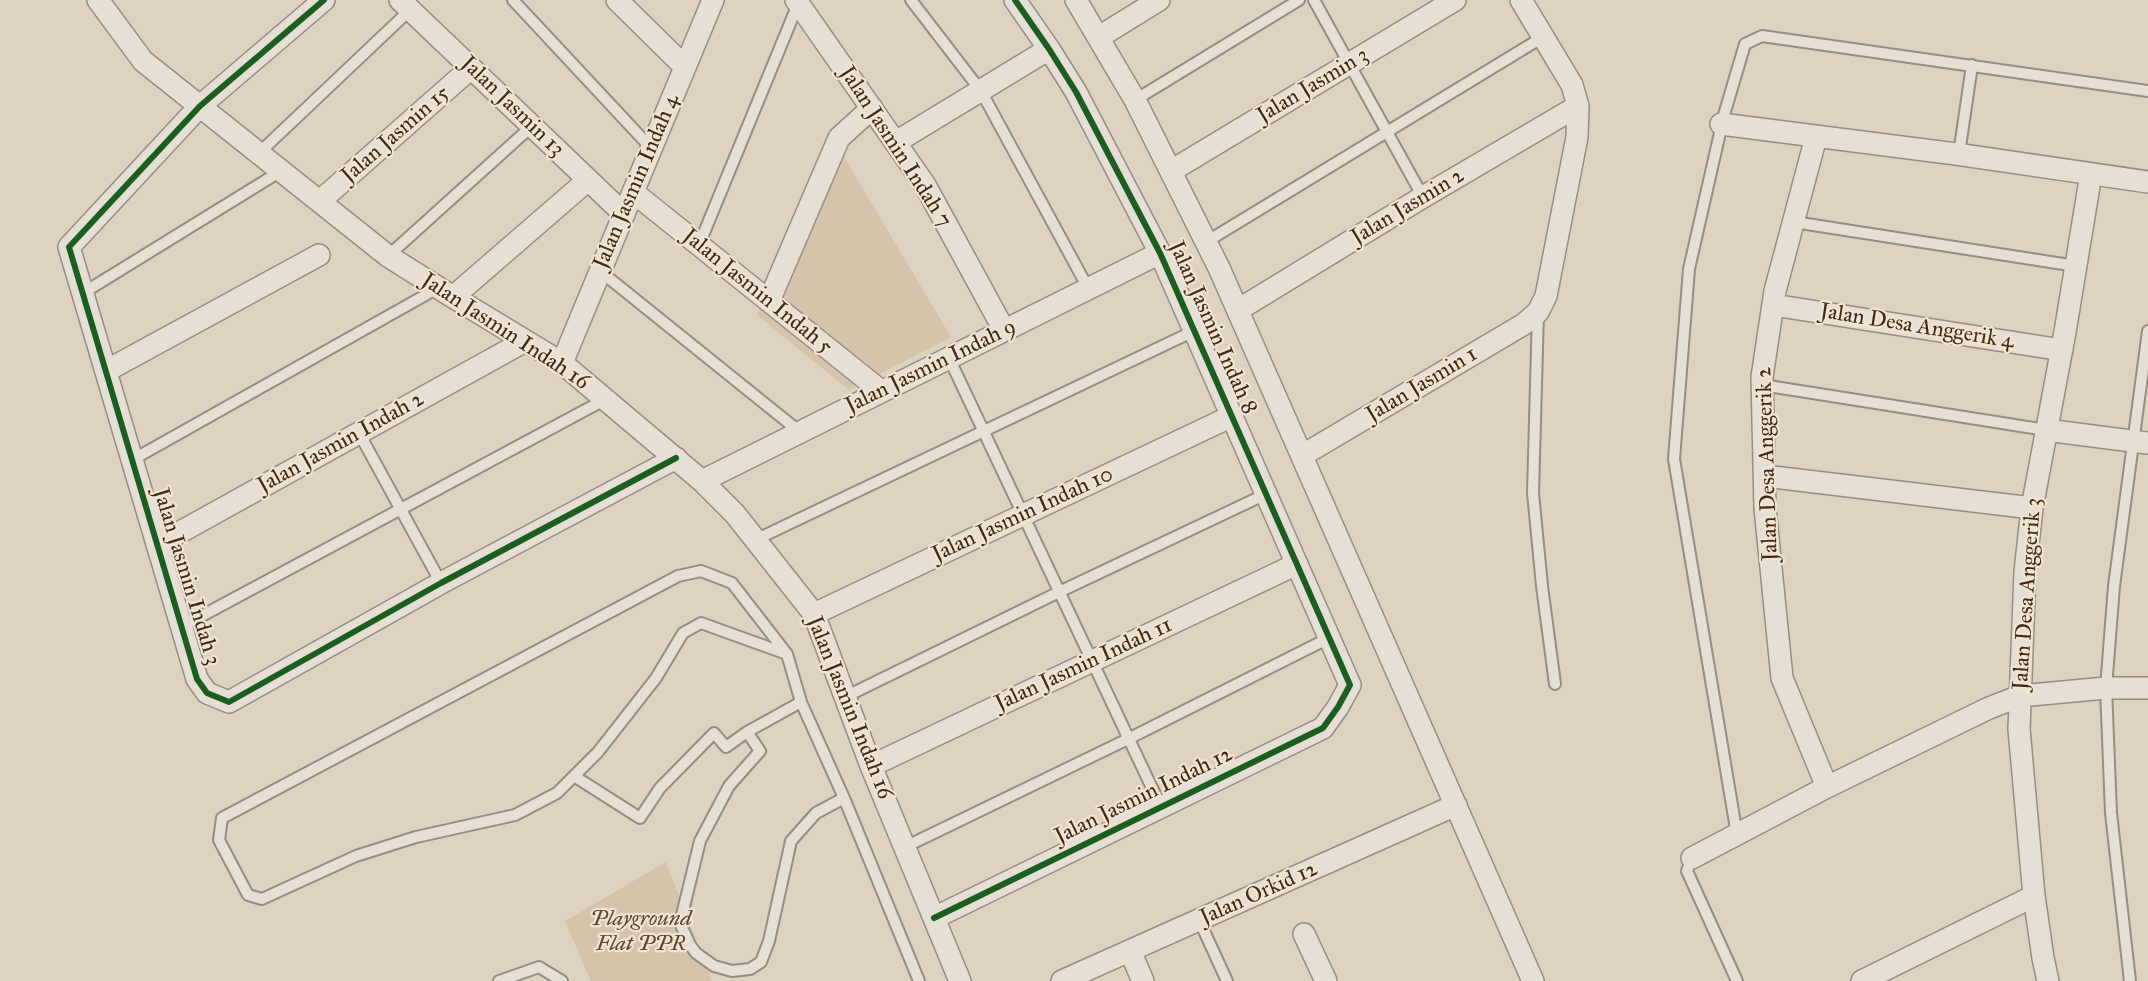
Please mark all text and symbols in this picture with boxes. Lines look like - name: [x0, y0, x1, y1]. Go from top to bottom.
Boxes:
- street label: Jalan Jasmin 3: [1253, 42, 1373, 130]
- street label: Jalan Jasmin 13: [455, 51, 569, 163]
- street label: Jalan Jasmin Indah 7: [833, 61, 957, 233]
- street label: Jalan Jasmin 15: [336, 81, 456, 189]
- street label: Jalan Jasmin Indah 4: [588, 91, 686, 273]
- street label: Jalan Jasmin 2: [1347, 163, 1469, 251]
- street label: Jalan Jasmin Indah 5: [677, 223, 837, 361]
- street label: Jalan Jasmin Indah 8: [1162, 237, 1262, 419]
- street label: Jalan Jasmin Indah 16: [416, 268, 594, 396]
- street label: Jalan Desa Anggerik 4: [1818, 299, 2016, 355]
- street label: Jalan Jasmin Indah 9: [841, 314, 1021, 420]
- street label: Jalan Jasmin 1: [1362, 341, 1482, 429]
- street label: Jalan Desa Anggerik 2: [1751, 366, 1785, 562]
- street label: Jalan Jasmin Indah 2: [253, 386, 429, 500]
- street label: Jalan Jasmin Indah 10: [928, 462, 1118, 568]
- street label: Jalan Jasmin Indah 3: [147, 485, 225, 669]
- street label: Jalan Desa Anggerik 3: [2008, 497, 2048, 691]
- street label: Jalan Jasmin Indah 11: [991, 612, 1177, 718]
- street label: Jalan Jasmin Indah 16: [800, 613, 898, 803]
- street label: Jalan Jasmin Indah 12: [1051, 741, 1237, 851]
- street label: Jalan Orkid 12: [1196, 856, 1322, 932]
- park label: Playground Flat PPR: [590, 907, 692, 958]

